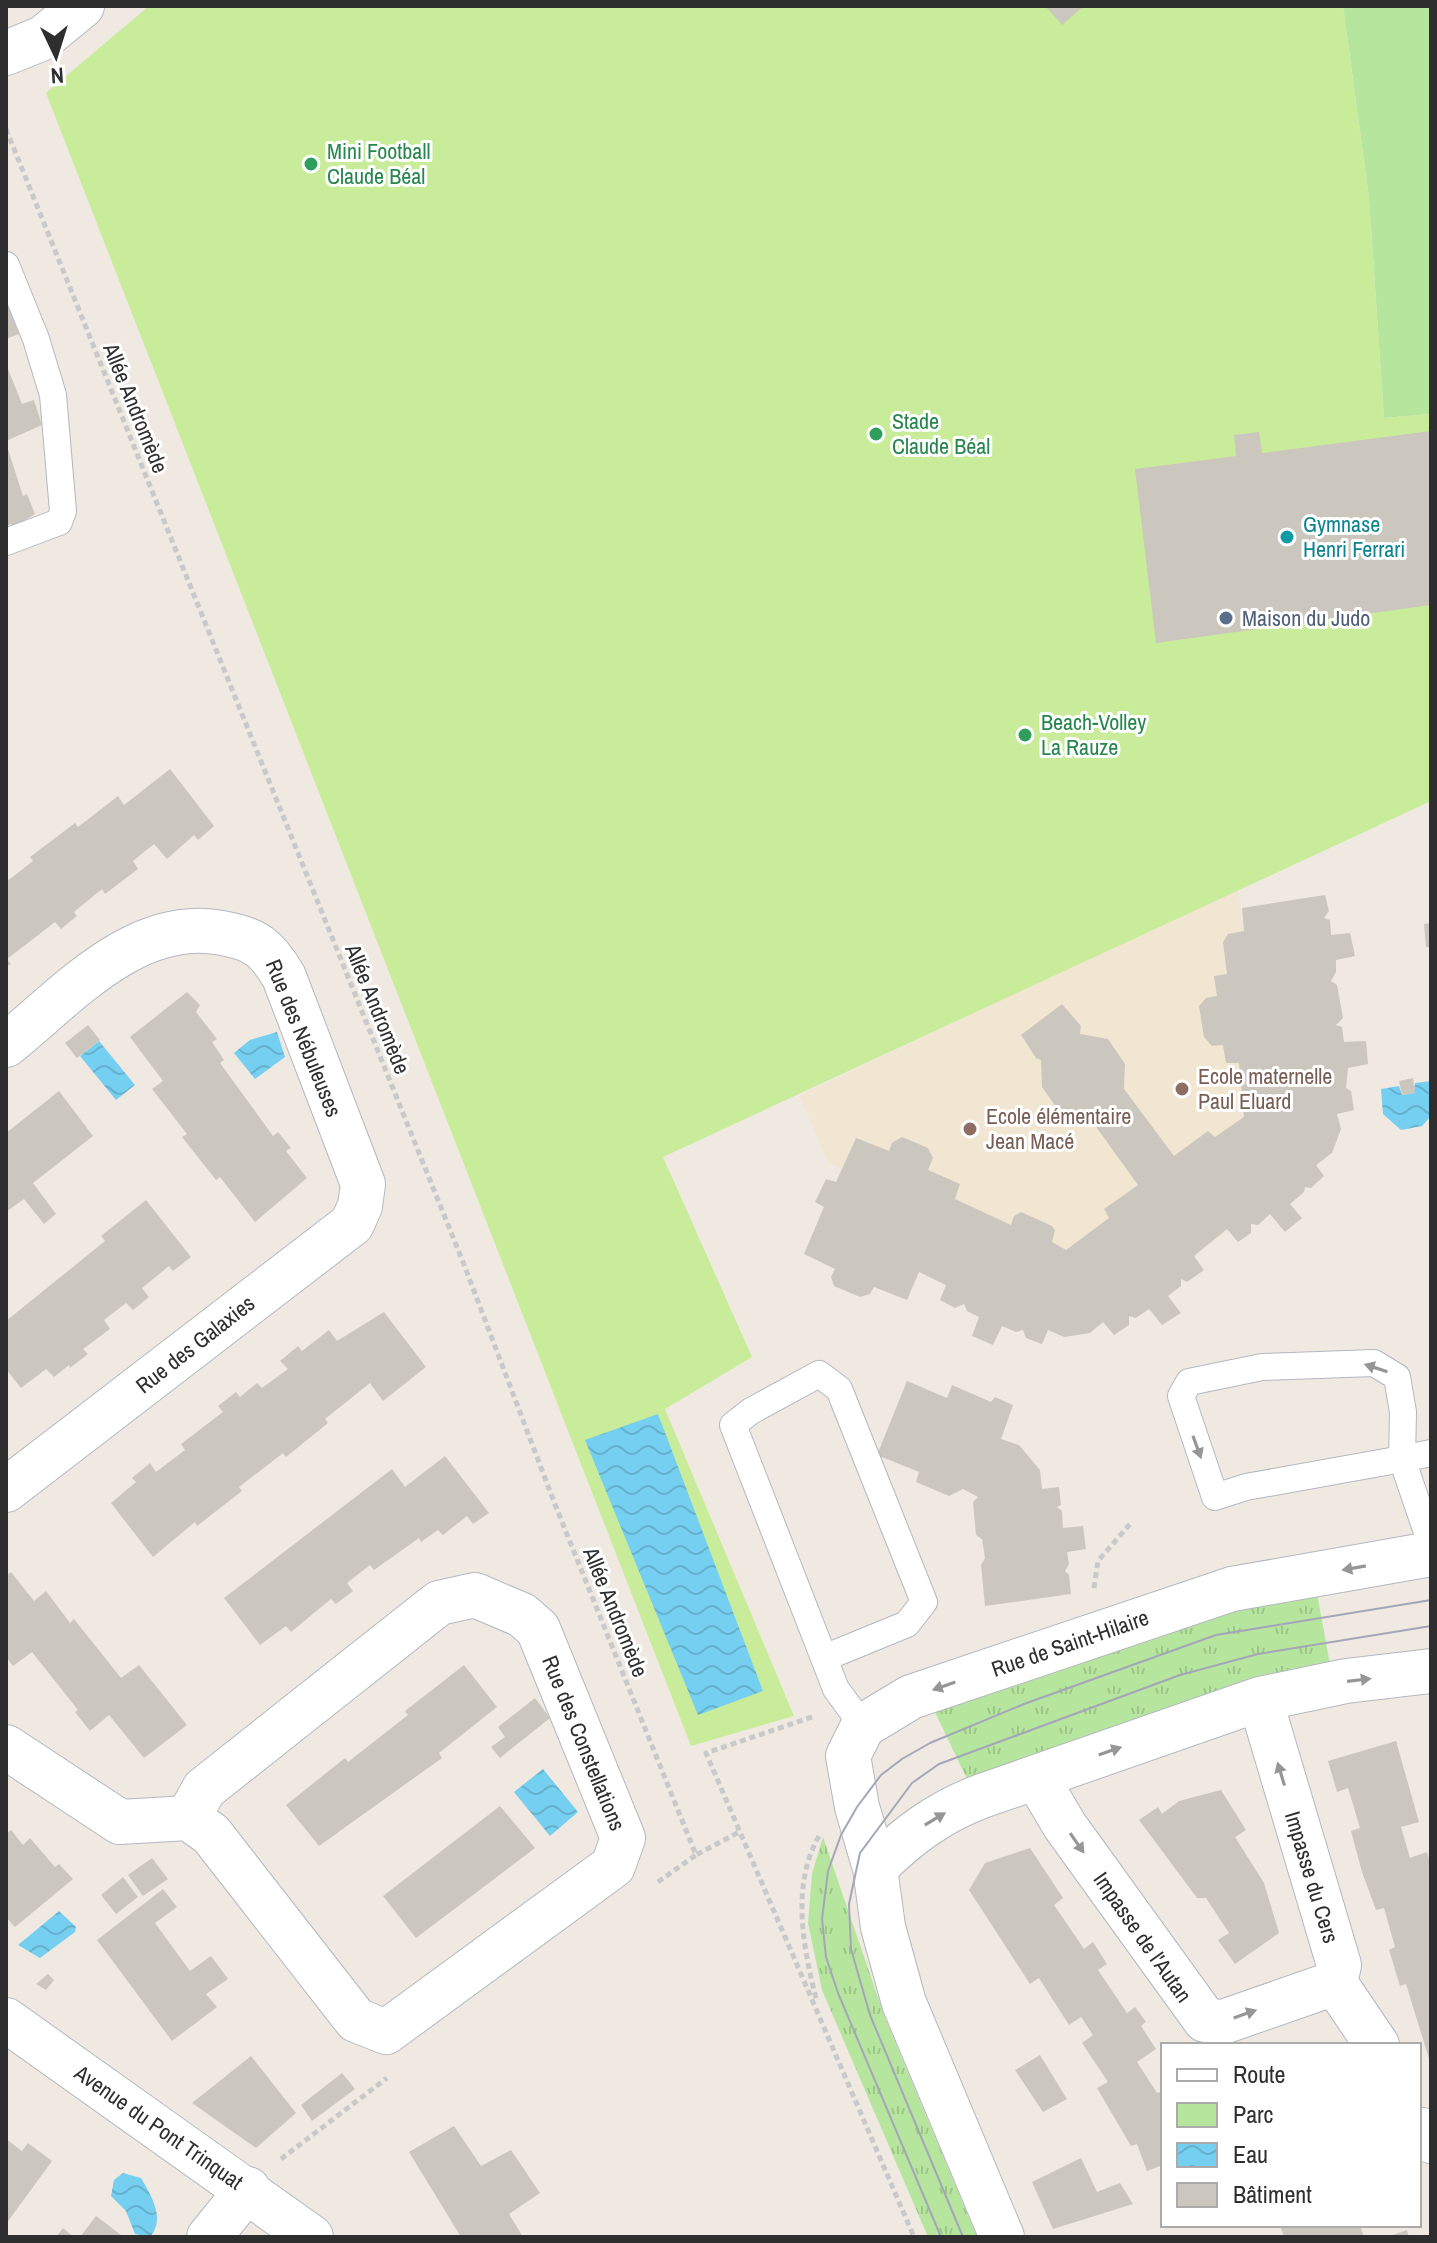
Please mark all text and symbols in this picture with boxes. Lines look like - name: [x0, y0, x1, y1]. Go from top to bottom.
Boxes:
- north arrow: [16, 16, 96, 96]
- text: N: [50, 61, 65, 91]
- place label: Mini Football Claude Béal: [327, 136, 430, 191]
- marker: Mini Football Claude Béal: [302, 155, 320, 173]
- street label: Allée Andromède: [96, 338, 176, 477]
- place label: Stade Claude Béal: [892, 406, 990, 461]
- marker: Stade Claude Béal: [867, 425, 885, 443]
- place label: Gymnase Henri Ferrari: [1303, 509, 1405, 564]
- marker: Gymnase Henri Ferrari: [1278, 528, 1296, 546]
- place label: Maison du Judo: [1242, 603, 1370, 633]
- marker: Maison du Judo: [1217, 609, 1235, 627]
- place label: Beach-Volley La Rauze: [1041, 707, 1146, 762]
- marker: Beach-Volley La Rauze: [1016, 726, 1034, 744]
- street label: Allée Andromède: [338, 939, 418, 1078]
- street label: Rue des Nébuleuses: [259, 955, 349, 1121]
- place label: Ecole maternelle Paul Eluard: [1198, 1061, 1332, 1116]
- marker: Ecole maternelle Paul Eluard: [1173, 1080, 1191, 1098]
- place label: Ecole élémentaire Jean Macé: [986, 1101, 1131, 1156]
- marker: Ecole élémentaire Jean Macé: [961, 1120, 979, 1138]
- street label: Rue des Galaxies: [129, 1288, 261, 1400]
- one-way arrow: [1364, 1361, 1388, 1374]
- one-way arrow: [1192, 1435, 1204, 1459]
- street label: Allée Andromède: [576, 1542, 656, 1681]
- one-way arrow: [1341, 1562, 1366, 1574]
- street label: Rue de Saint-Hilaire: [987, 1602, 1153, 1684]
- street label: Rue des Constellations: [535, 1651, 633, 1835]
- one-way arrow: [1347, 1673, 1372, 1686]
- one-way arrow: [932, 1680, 956, 1692]
- one-way arrow: [1098, 1745, 1122, 1757]
- one-way arrow: [1274, 1761, 1287, 1785]
- street label: Impasse du Cers: [1278, 1807, 1346, 1947]
- one-way arrow: [924, 1812, 946, 1826]
- one-way arrow: [1069, 1833, 1084, 1854]
- street label: Impasse de l'Autan: [1087, 1866, 1199, 2008]
- one-way arrow: [1233, 2008, 1257, 2020]
- legend: [1161, 2043, 1421, 2227]
- street label: Avenue du Pont Trinquat: [68, 2057, 249, 2196]
- text: Route: [1233, 2058, 1286, 2090]
- text: Parc: [1233, 2098, 1274, 2130]
- text: Eau: [1233, 2138, 1268, 2170]
- text: Bâtiment: [1233, 2178, 1312, 2210]

